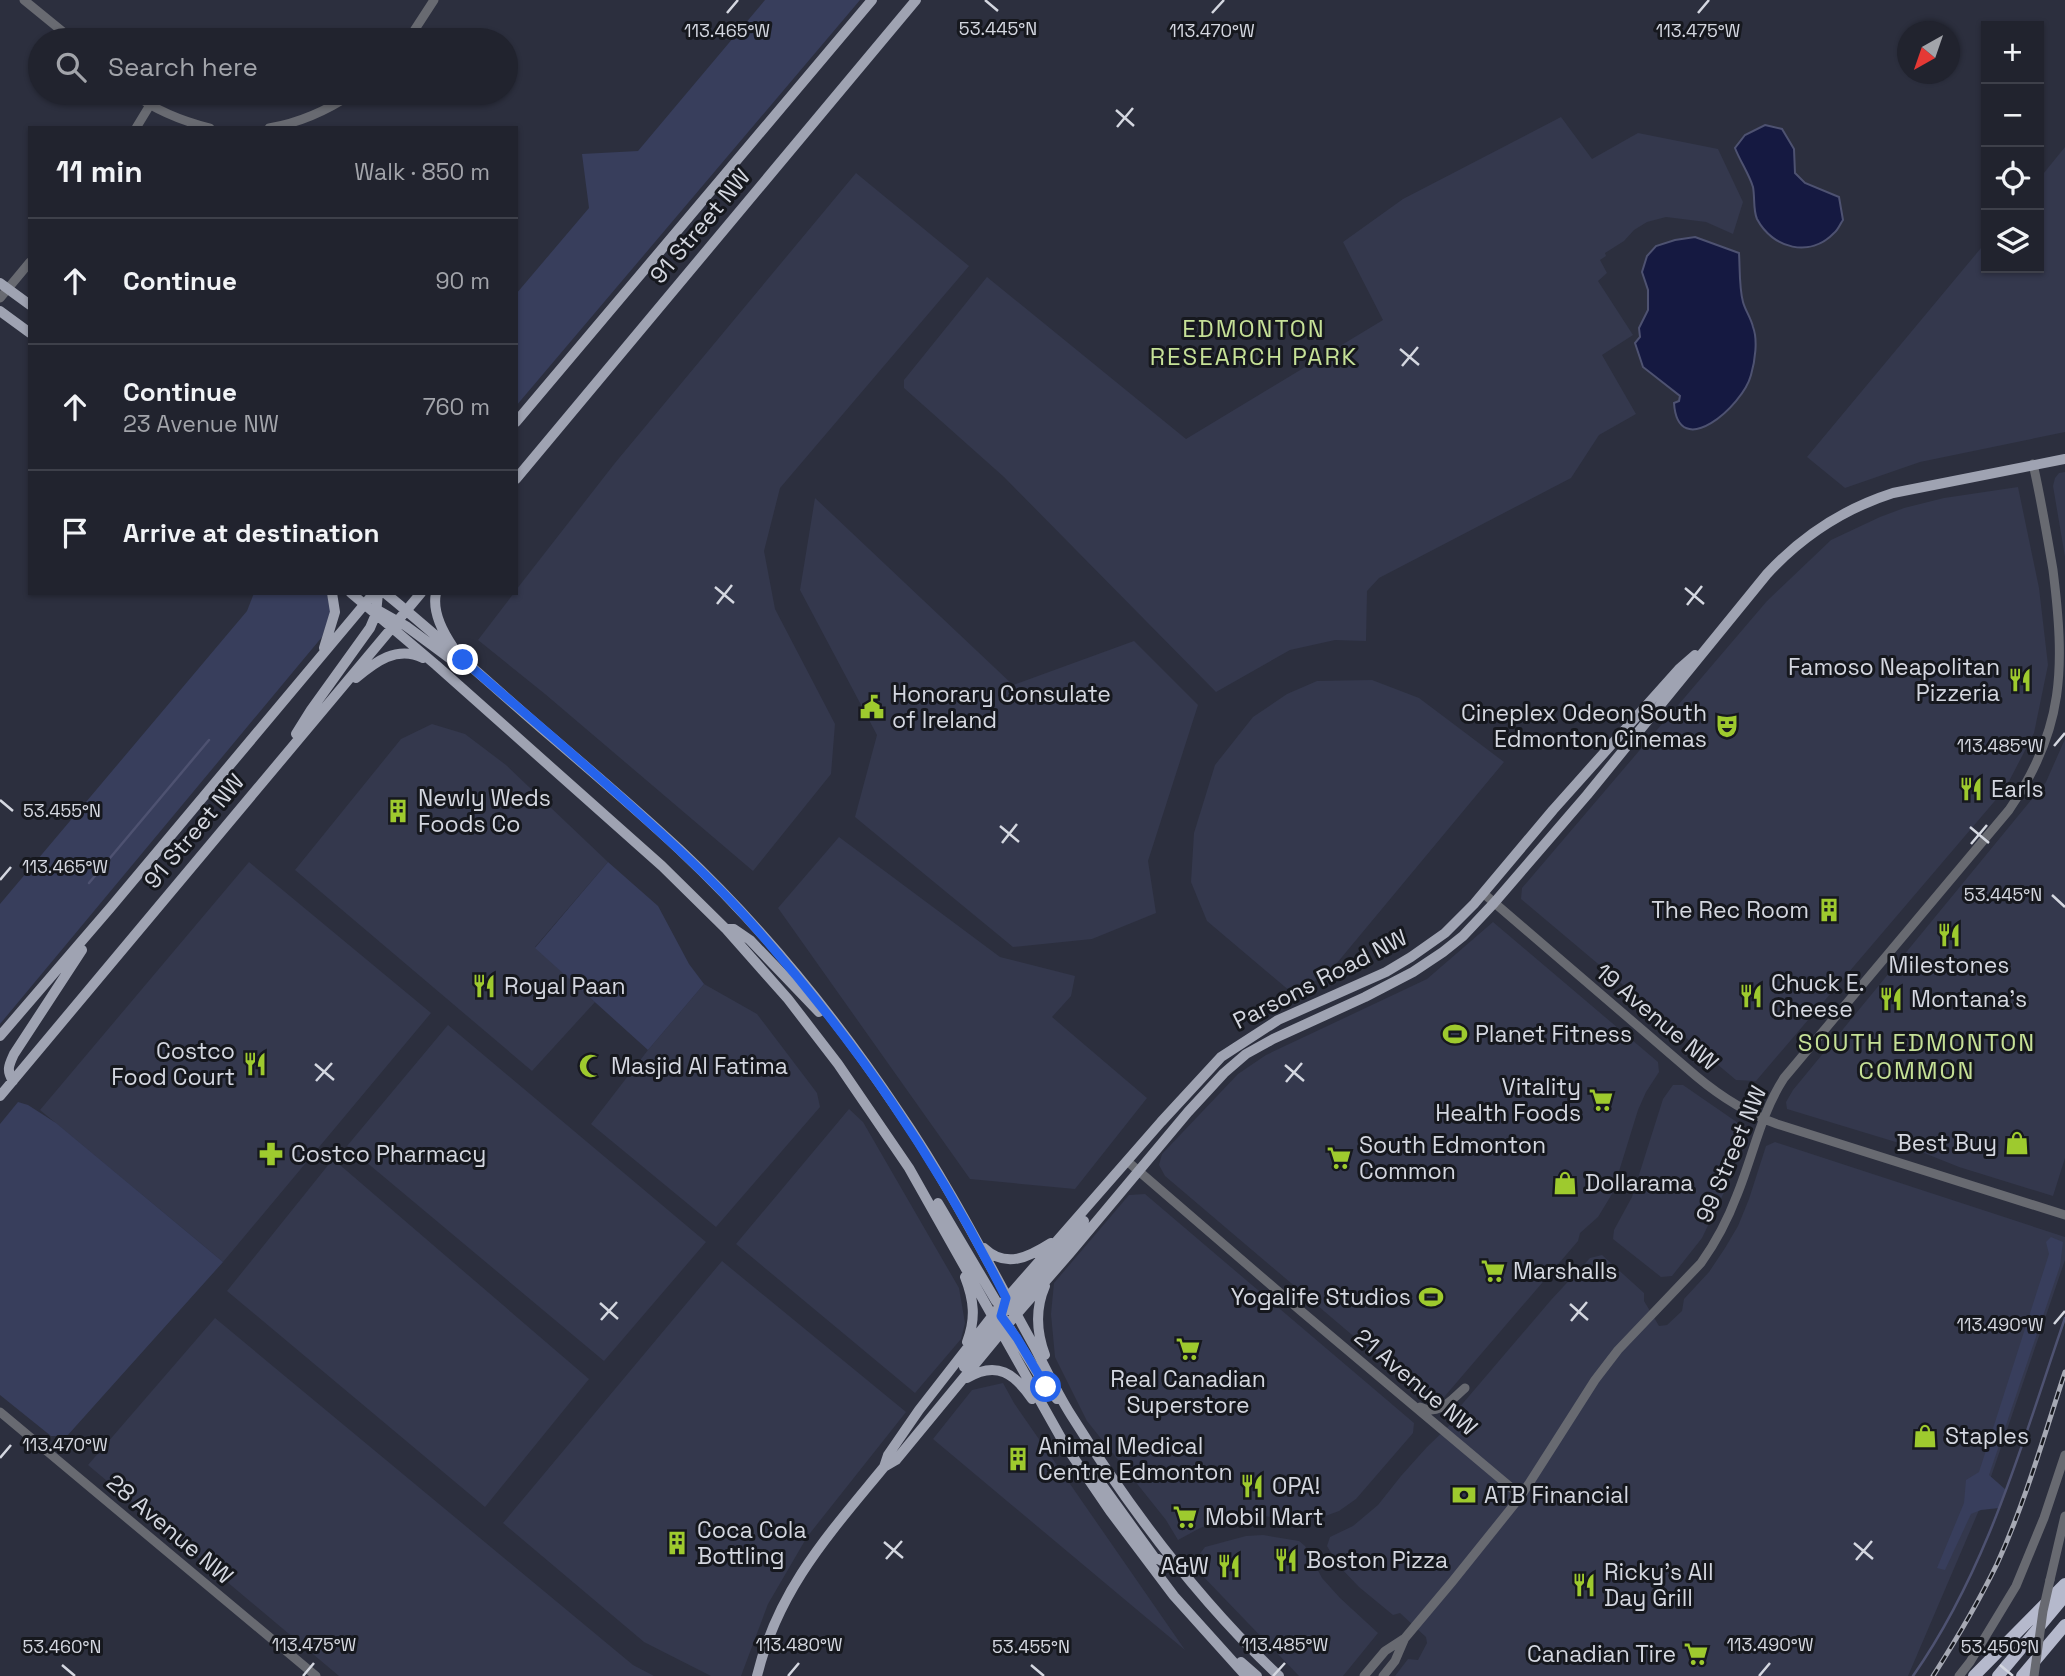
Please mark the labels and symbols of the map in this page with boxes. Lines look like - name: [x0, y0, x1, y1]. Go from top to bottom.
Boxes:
- text: 53.445°N: [959, 17, 1037, 40]
- text: 113.465°W: [684, 19, 770, 42]
- text: 113.470°W: [1169, 19, 1255, 42]
- text: 113.475°W: [1656, 19, 1741, 42]
- north arrow: [1897, 21, 1960, 84]
- street label: 91 Street NW: [643, 162, 757, 290]
- district label: EDMONTON RESEARCH PARK: [1150, 313, 1358, 372]
- route end: [447, 644, 478, 675]
- place label: Famoso Neapolitan Pizzeria: [1788, 652, 2000, 708]
- restaurant icon: Famoso Neapolitan Pizzeria: [2006, 666, 2034, 694]
- place label: Honorary Consulate of Ireland: [892, 679, 1111, 735]
- public building icon: Honorary Consulate of Ireland: [858, 693, 886, 721]
- place label: Cineplex Odeon South Edmonton Cinemas: [1461, 698, 1707, 754]
- theatre icon: Cineplex Odeon South Edmonton Cinemas: [1713, 712, 1741, 740]
- text: 113.485°W: [1957, 734, 2043, 757]
- street label: 91 Street NW: [137, 767, 251, 895]
- place label: Earls: [1991, 774, 2044, 804]
- restaurant icon: Earls: [1957, 775, 1985, 803]
- place label: Newly Weds Foods Co: [418, 783, 551, 839]
- building icon: Newly Weds Foods Co: [384, 797, 412, 825]
- text: 53.455°N: [23, 799, 101, 822]
- text: 113.465°W: [22, 855, 108, 878]
- text: 53.445°N: [1964, 883, 2042, 906]
- place label: The Rec Room: [1651, 895, 1809, 925]
- building icon: The Rec Room: [1815, 896, 1843, 924]
- restaurant icon: Milestones: [1935, 921, 1963, 949]
- street label: Parsons Road NW: [1228, 922, 1412, 1036]
- place label: Milestones: [1889, 950, 2009, 980]
- street label: 19 Avenue NW: [1589, 957, 1725, 1077]
- place label: Chuck E. Cheese: [1771, 968, 1865, 1024]
- place label: Royal Paan: [504, 971, 626, 1001]
- restaurant icon: Royal Paan: [470, 972, 498, 1000]
- restaurant icon: Chuck E. Cheese: [1737, 982, 1765, 1010]
- place label: Montana's: [1911, 984, 2027, 1014]
- restaurant icon: Montana's: [1877, 985, 1905, 1013]
- place label: Planet Fitness: [1475, 1019, 1632, 1049]
- sports icon: Planet Fitness: [1441, 1020, 1469, 1048]
- district label: SOUTH EDMONTON COMMON: [1798, 1027, 2036, 1086]
- place label: Costco Food Court: [111, 1036, 235, 1092]
- restaurant icon: Costco Food Court: [241, 1050, 269, 1078]
- place label: Masjid Al Fatima: [611, 1051, 788, 1081]
- mosque icon: Masjid Al Fatima: [577, 1052, 605, 1080]
- place label: Vitality Health Foods: [1435, 1072, 1581, 1128]
- street label: 99 Street NW: [1689, 1081, 1773, 1227]
- supermarket icon: Vitality Health Foods: [1587, 1086, 1615, 1114]
- place label: Best Buy: [1896, 1128, 1997, 1158]
- shop icon: Best Buy: [2003, 1129, 2031, 1157]
- place label: South Edmonton Common: [1359, 1130, 1546, 1186]
- place label: Costco Pharmacy: [291, 1139, 486, 1169]
- pharmacy icon: Costco Pharmacy: [257, 1140, 285, 1168]
- supermarket icon: South Edmonton Common: [1325, 1144, 1353, 1172]
- place label: Dollarama: [1585, 1168, 1693, 1198]
- shop icon: Dollarama: [1551, 1169, 1579, 1197]
- place label: Marshalls: [1513, 1256, 1617, 1286]
- supermarket icon: Marshalls: [1479, 1257, 1507, 1285]
- place label: Yogalife Studios: [1231, 1282, 1411, 1312]
- sports icon: Yogalife Studios: [1417, 1283, 1445, 1311]
- text: 113.490°W: [1957, 1313, 2044, 1336]
- street label: 21 Avenue NW: [1348, 1322, 1484, 1442]
- supermarket icon: Real Canadian Superstore: [1174, 1335, 1202, 1363]
- place label: Real Canadian Superstore: [1110, 1364, 1266, 1420]
- route start: [1030, 1371, 1061, 1402]
- place label: Staples: [1945, 1421, 2029, 1451]
- shop icon: Staples: [1911, 1422, 1939, 1450]
- place label: Animal Medical Centre Edmonton: [1038, 1431, 1233, 1487]
- text: 113.470°W: [22, 1433, 108, 1456]
- building icon: Animal Medical Centre Edmonton: [1004, 1445, 1032, 1473]
- street label: 28 Avenue NW: [100, 1467, 240, 1591]
- place label: OPA!: [1272, 1471, 1320, 1501]
- restaurant icon: OPA!: [1238, 1472, 1266, 1500]
- place label: ATB Financial: [1484, 1480, 1629, 1510]
- bank icon: ATB Financial: [1450, 1481, 1478, 1509]
- place label: Mobil Mart: [1205, 1502, 1323, 1532]
- supermarket icon: Mobil Mart: [1171, 1503, 1199, 1531]
- place label: Coca Cola Bottling: [697, 1515, 807, 1571]
- building icon: Coca Cola Bottling: [663, 1529, 691, 1557]
- place label: Boston Pizza: [1306, 1545, 1448, 1575]
- restaurant icon: Boston Pizza: [1272, 1546, 1300, 1574]
- place label: A&W: [1160, 1551, 1209, 1581]
- restaurant icon: A&W: [1215, 1552, 1243, 1580]
- place label: Ricky's All Day Grill: [1604, 1557, 1714, 1613]
- restaurant icon: Ricky's All Day Grill: [1570, 1571, 1598, 1599]
- text: 113.475°W: [272, 1633, 357, 1656]
- text: 113.480°W: [755, 1633, 843, 1656]
- text: 113.485°W: [1242, 1633, 1328, 1656]
- text: 113.490°W: [1727, 1633, 1814, 1656]
- text: 53.460°N: [23, 1635, 101, 1658]
- text: 53.455°N: [992, 1635, 1070, 1658]
- text: 53.450°N: [1961, 1635, 2039, 1658]
- place label: Canadian Tire: [1527, 1639, 1676, 1669]
- supermarket icon: Canadian Tire: [1682, 1640, 1710, 1668]

